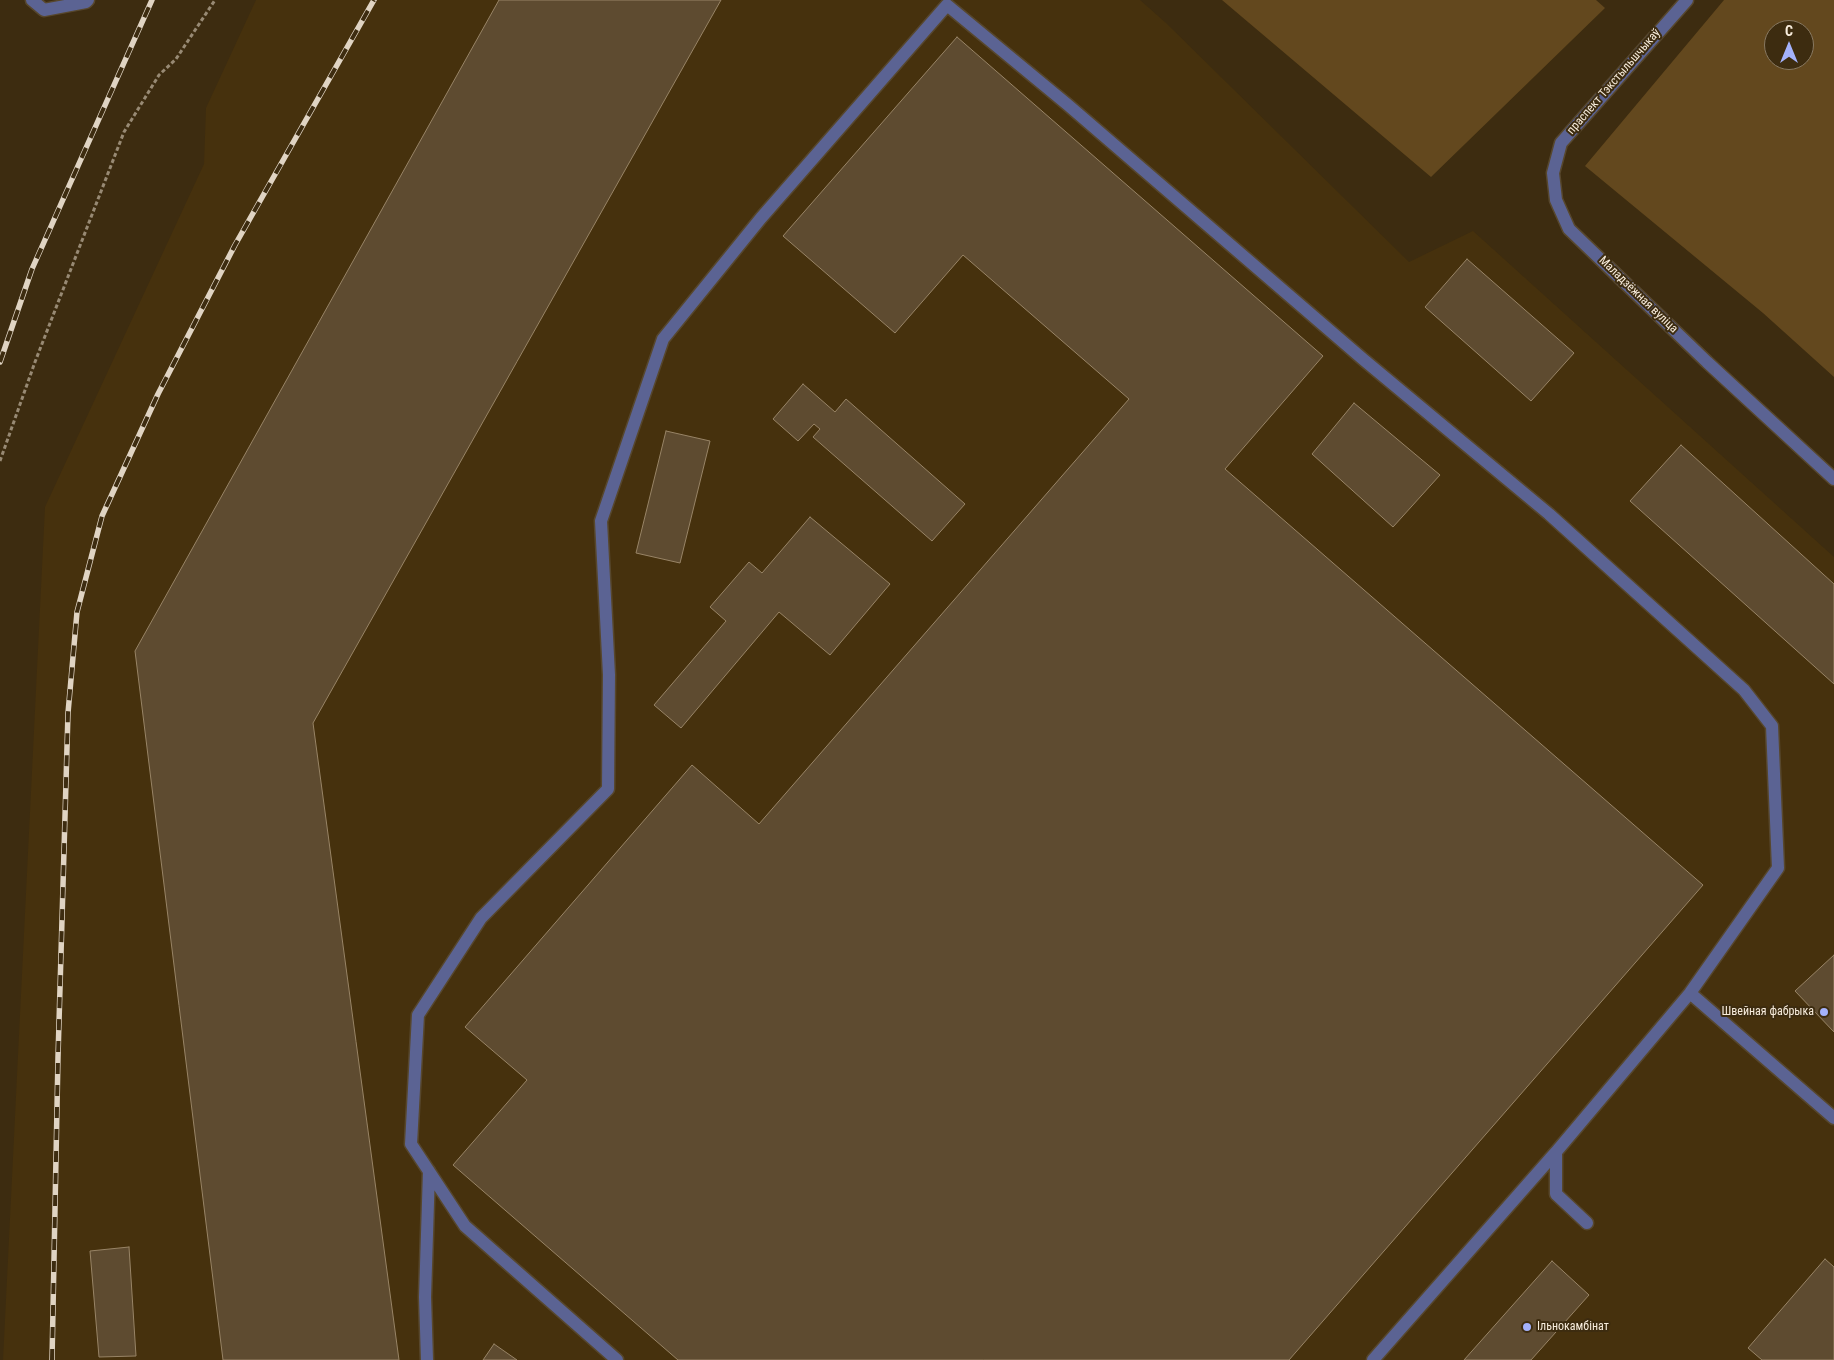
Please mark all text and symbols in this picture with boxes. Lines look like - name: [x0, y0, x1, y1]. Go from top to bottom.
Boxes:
- north arrow: [1764, 20, 1814, 70]
- text: С: [1785, 23, 1793, 39]
- street label: праспект Тэкстыльшчыкаў: [1564, 26, 1664, 138]
- street label: Маладзёжная вуліца: [1596, 254, 1680, 336]
- place label: Швейная фабрыка: [1721, 1005, 1814, 1019]
- marker: Швейная фабрыка: [1818, 1006, 1830, 1018]
- place label: Ільнокамбінат: [1537, 1320, 1609, 1334]
- marker: Ільнокамбінат: [1521, 1321, 1533, 1333]

